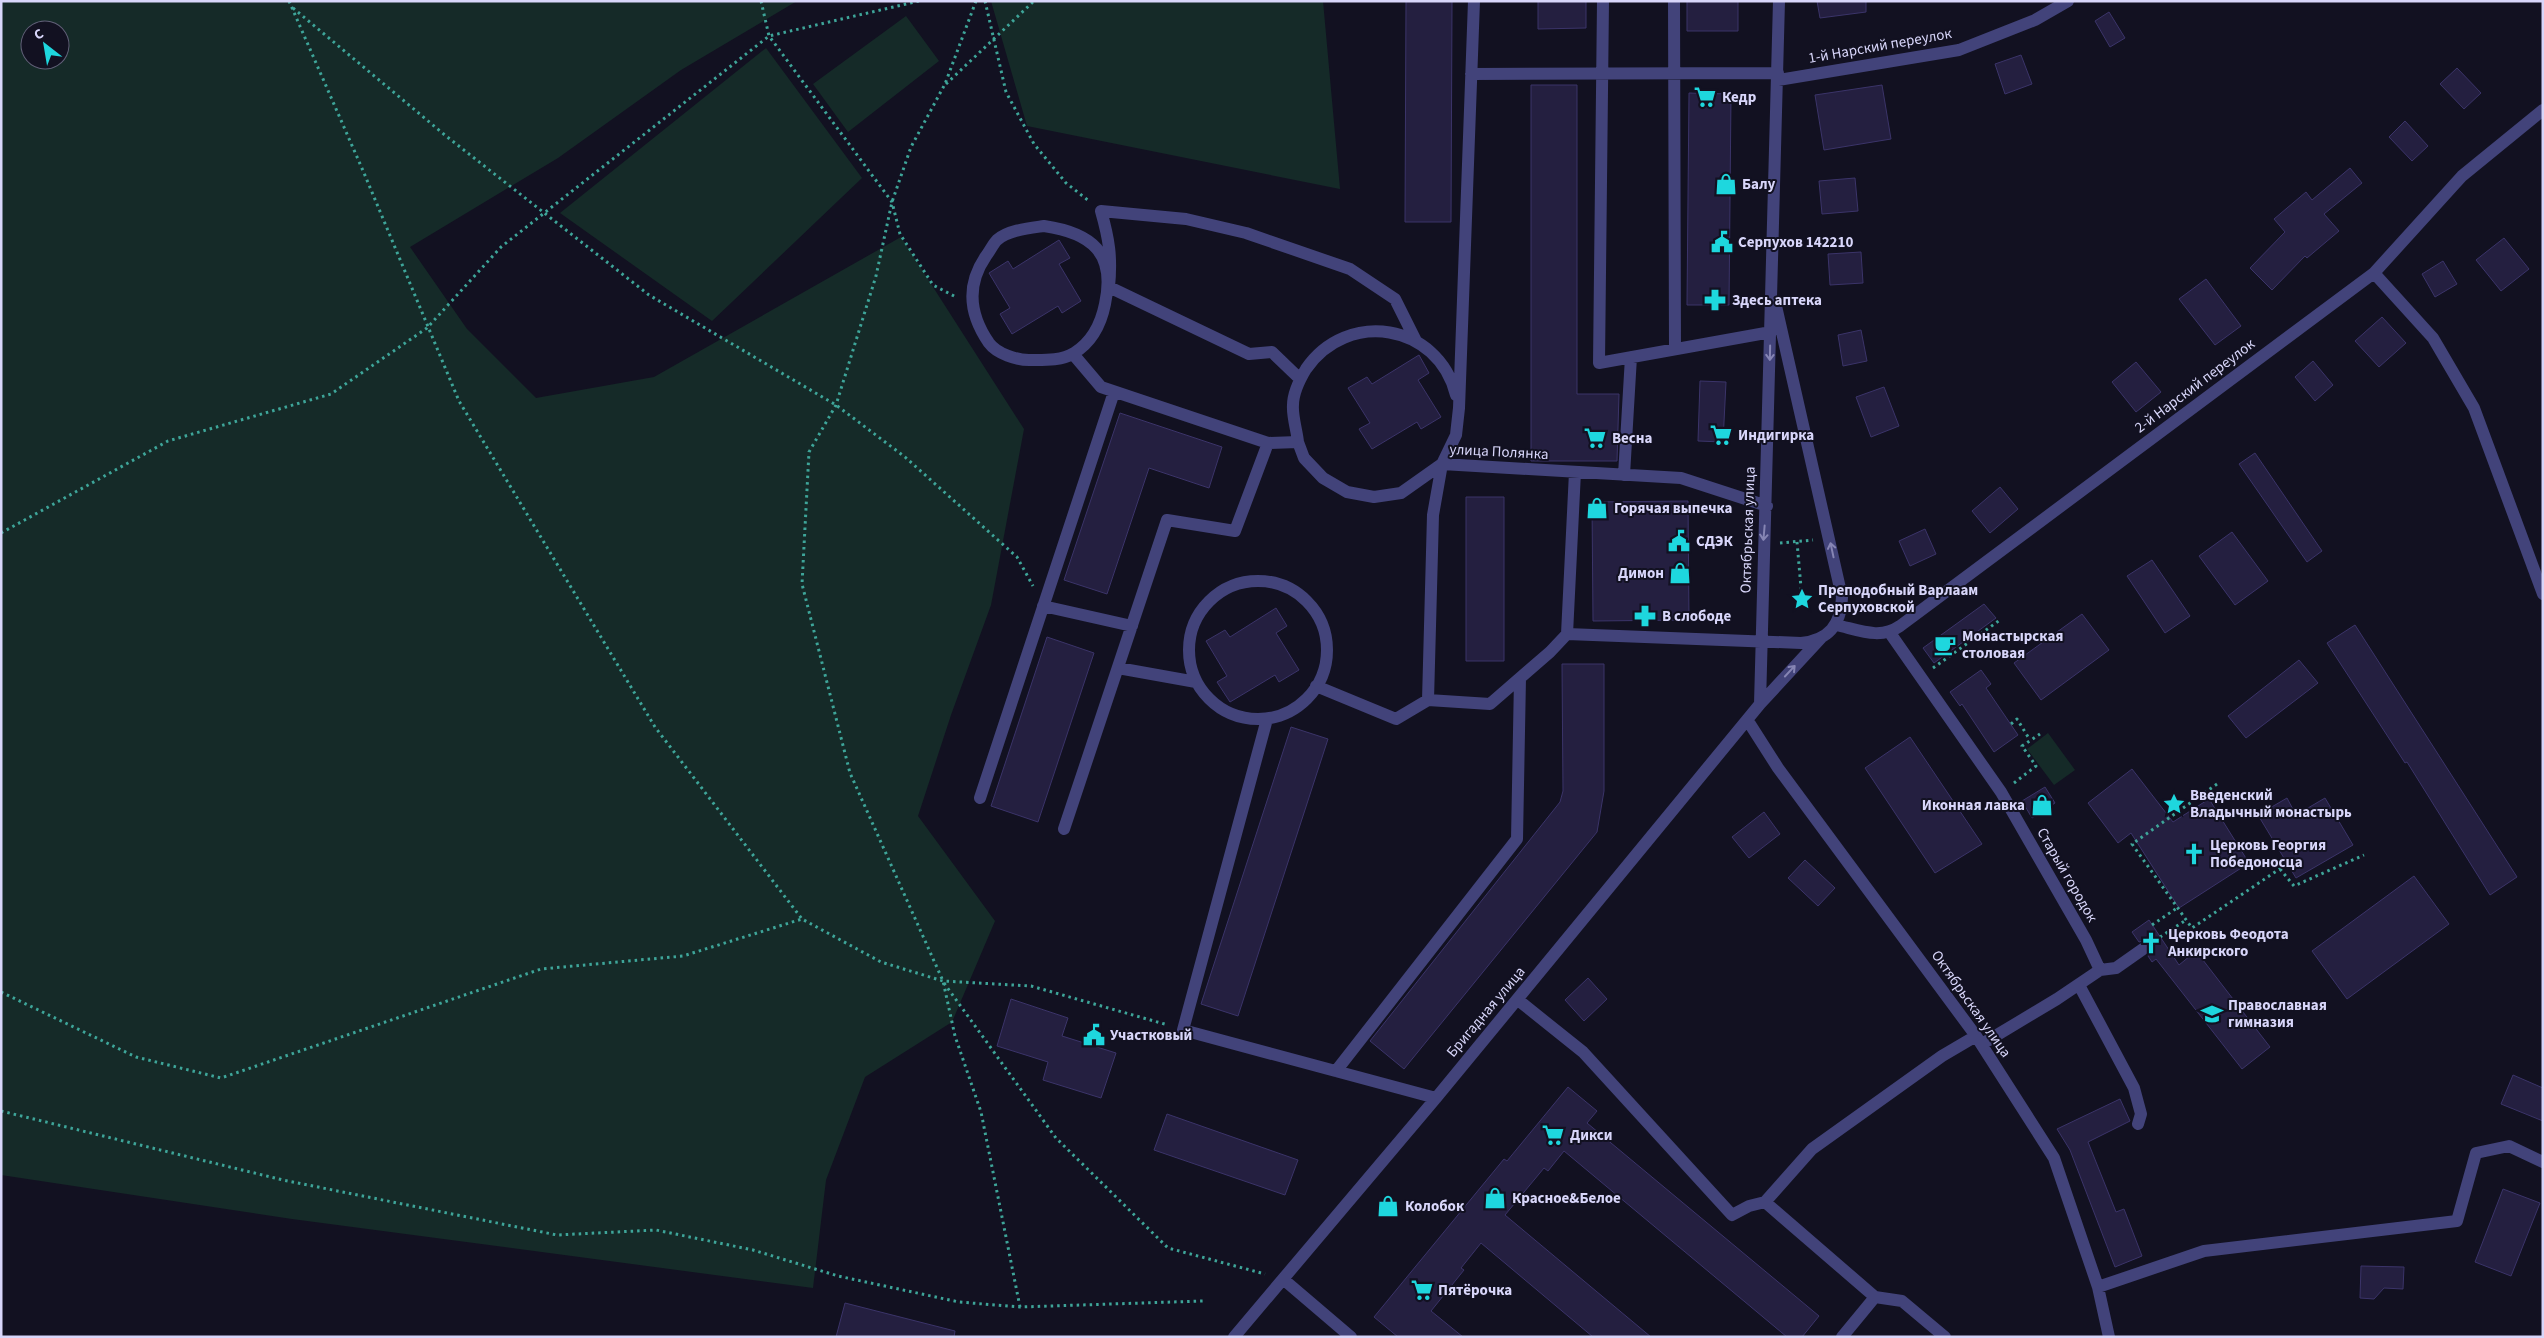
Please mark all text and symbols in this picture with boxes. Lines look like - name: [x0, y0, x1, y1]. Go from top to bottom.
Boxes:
- north arrow: [20, 20, 70, 70]
- street label: 1-й Нарский переулок: [1807, 23, 1954, 69]
- text: С: [30, 24, 47, 45]
- supermarket icon: Кедр: [1692, 84, 1718, 110]
- place label: Кедр: [1722, 87, 1757, 108]
- shop icon: Балу: [1713, 171, 1739, 197]
- place label: Балу: [1742, 174, 1776, 195]
- public building icon: Серпухов 142210: [1709, 229, 1735, 255]
- place label: Серпухов 142210: [1738, 232, 1853, 253]
- pharmacy icon: Здесь аптека: [1702, 287, 1728, 313]
- place label: Здесь аптека: [1732, 290, 1822, 311]
- street label: 2-й Нарский переулок: [2131, 333, 2260, 438]
- one-way arrow: [1766, 344, 1775, 360]
- supermarket icon: Индигирка: [1708, 422, 1734, 448]
- supermarket icon: Весна: [1582, 425, 1608, 451]
- place label: Индигирка: [1738, 425, 1814, 446]
- place label: Весна: [1612, 428, 1653, 449]
- street label: улица Полянка: [1449, 439, 1549, 465]
- street label: Октябрьская улица: [1735, 466, 1761, 594]
- shop icon: Горячая выпечка: [1584, 495, 1610, 521]
- place label: Горячая выпечка: [1614, 498, 1733, 519]
- one-way arrow: [1760, 524, 1769, 540]
- public building icon: СДЭК: [1666, 528, 1692, 554]
- place label: СДЭК: [1696, 531, 1734, 552]
- one-way arrow: [1827, 542, 1836, 558]
- shop icon: Димон: [1667, 560, 1693, 586]
- place label: Димон: [1618, 563, 1664, 584]
- place label: Преподобный Варлаам Серпуховской: [1818, 580, 1978, 618]
- place icon: Преподобный Варлаам Серпуховской: [1789, 586, 1815, 612]
- pharmacy icon: В слободе: [1632, 603, 1658, 629]
- place label: В слободе: [1662, 606, 1732, 627]
- place label: Монастырская столовая: [1962, 626, 2063, 664]
- cafe icon: Монастырская столовая: [1932, 632, 1958, 658]
- one-way arrow: [1784, 665, 1796, 678]
- place label: Введенский Владычный монастырь: [2190, 785, 2352, 823]
- place icon: Введенский Владычный монастырь: [2161, 791, 2187, 817]
- shop icon: Иконная лавка: [2029, 792, 2055, 818]
- place label: Иконная лавка: [1922, 795, 2025, 816]
- street label: Старый городок: [2031, 824, 2103, 927]
- place label: Церковь Георгия Победоносца: [2210, 835, 2326, 873]
- church icon: Церковь Георгия Победоносца: [2181, 841, 2207, 867]
- place label: Церковь Феодота Анкирского: [2167, 924, 2289, 962]
- church icon: Церковь Феодота Анкирского: [2138, 930, 2164, 956]
- street label: Октябрьская улица: [1926, 946, 2016, 1062]
- street label: Бригадная улица: [1442, 962, 1530, 1062]
- place label: Православная гимназия: [2228, 995, 2327, 1033]
- school or university icon: Православная гимназия: [2199, 1001, 2225, 1027]
- public building icon: Участковый: [1081, 1022, 1107, 1048]
- place label: Участковый: [1110, 1025, 1192, 1046]
- supermarket icon: Дикси: [1540, 1122, 1566, 1148]
- place label: Дикси: [1570, 1125, 1613, 1146]
- shop icon: Красное&Белое: [1482, 1185, 1508, 1211]
- place label: Красное&Белое: [1512, 1188, 1621, 1209]
- shop icon: Колобок: [1375, 1193, 1401, 1219]
- place label: Колобок: [1405, 1196, 1465, 1217]
- supermarket icon: Пятёрочка: [1409, 1277, 1435, 1303]
- place label: Пятёрочка: [1438, 1280, 1512, 1301]

